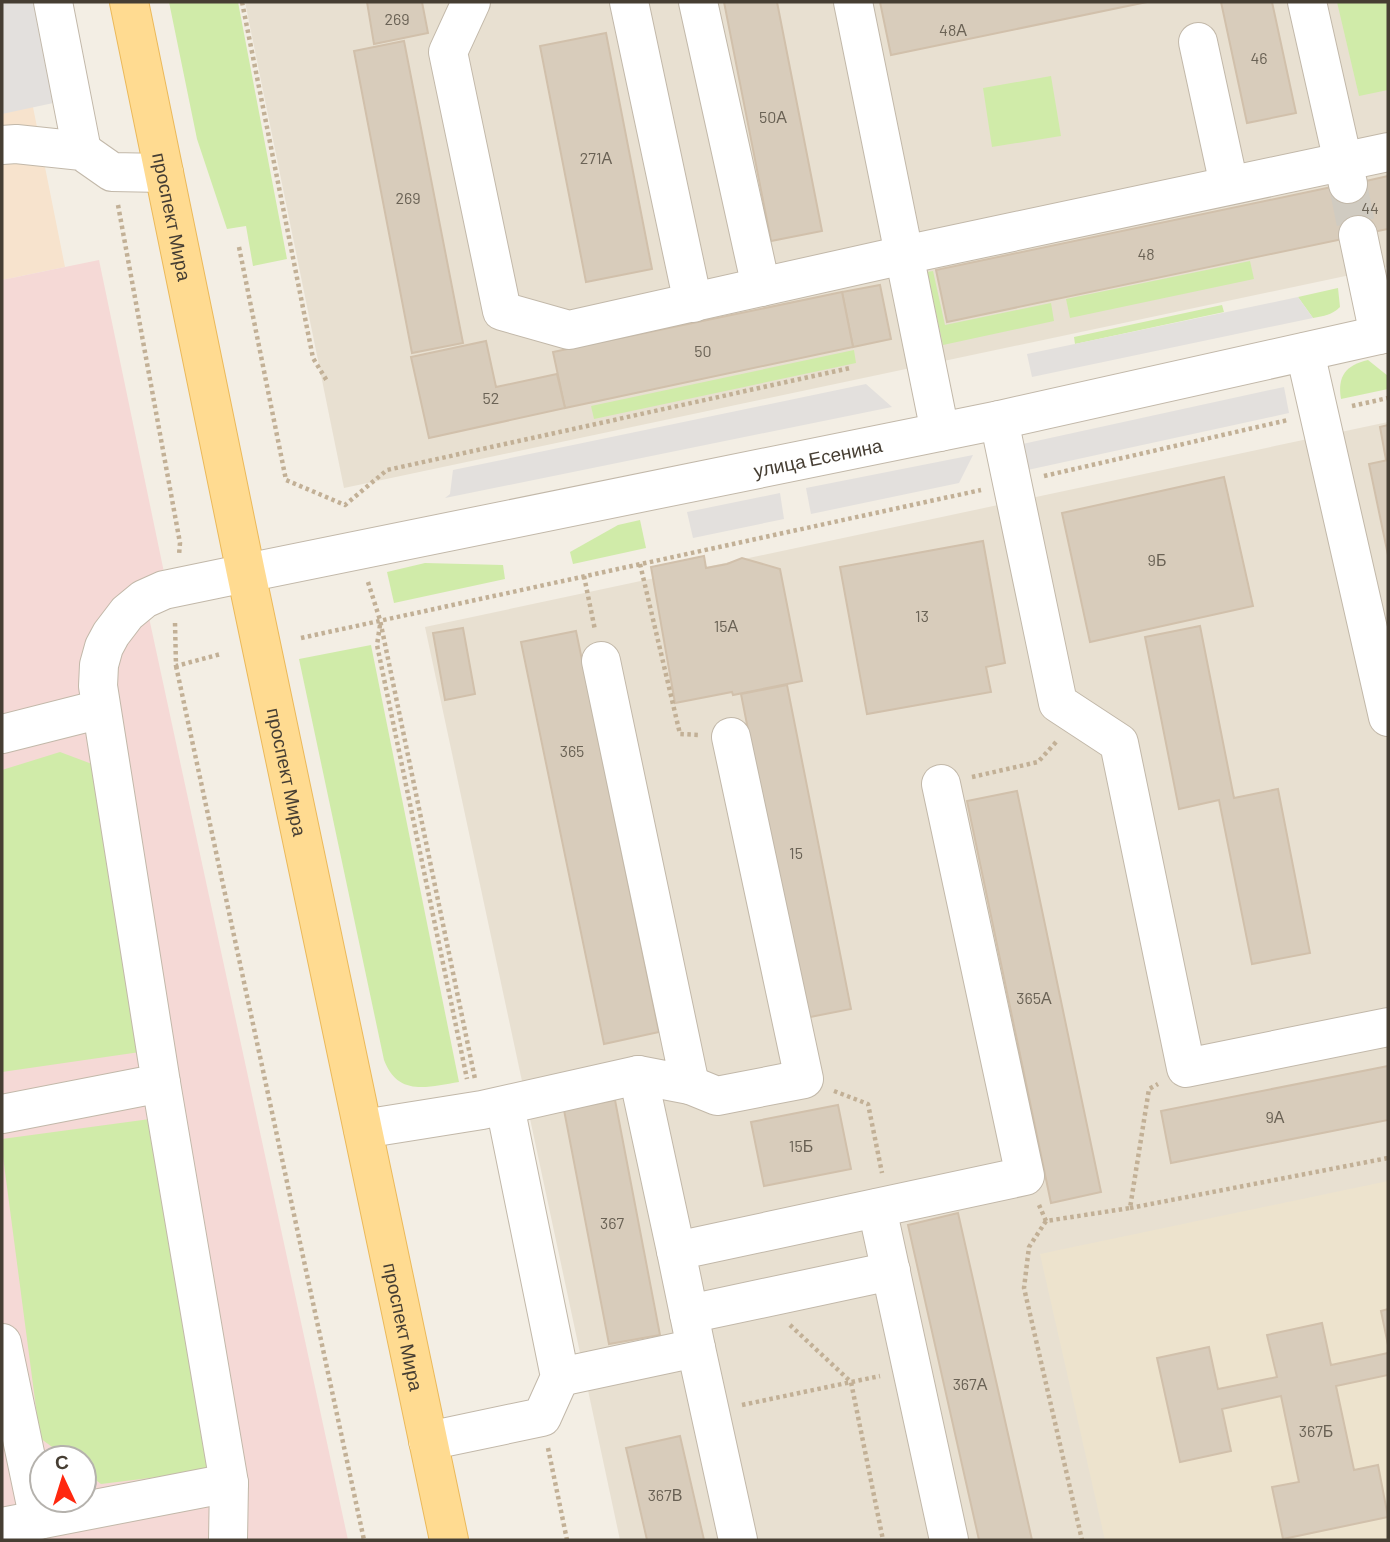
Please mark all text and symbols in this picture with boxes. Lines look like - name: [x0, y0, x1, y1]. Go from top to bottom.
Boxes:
- house number: 269: [384, 9, 410, 28]
- house number: 48А: [939, 20, 967, 39]
- house number: 46: [1250, 48, 1268, 67]
- house number: 50А: [759, 107, 787, 126]
- house number: 271А: [580, 148, 613, 167]
- street label: проспект Мира: [149, 150, 197, 283]
- house number: 269: [395, 188, 421, 207]
- house number: 44: [1361, 198, 1379, 217]
- house number: 48: [1137, 244, 1155, 263]
- house number: 50: [694, 341, 712, 360]
- house number: 52: [483, 388, 499, 407]
- street label: улица Есенина: [751, 432, 885, 481]
- house number: 9Б: [1148, 550, 1166, 569]
- house number: 13: [915, 606, 929, 625]
- house number: 15А: [714, 616, 739, 635]
- street label: проспект Мира: [263, 706, 312, 838]
- house number: 365: [560, 741, 584, 760]
- house number: 15: [789, 843, 803, 862]
- house number: 365А: [1016, 988, 1052, 1007]
- house number: 9А: [1265, 1107, 1285, 1126]
- house number: 15Б: [789, 1136, 813, 1155]
- house number: 367: [600, 1213, 624, 1232]
- street label: проспект Мира: [380, 1260, 429, 1393]
- house number: 367А: [953, 1374, 988, 1393]
- house number: 367Б: [1299, 1421, 1333, 1440]
- north arrow: [28, 1444, 98, 1514]
- text: С: [54, 1450, 70, 1473]
- house number: 367В: [648, 1485, 682, 1504]

